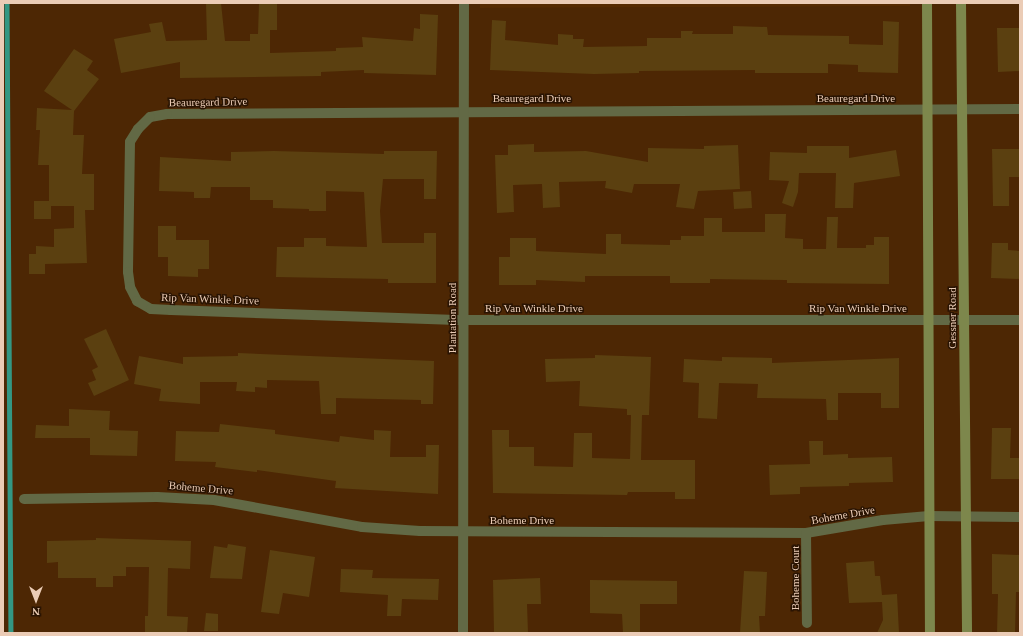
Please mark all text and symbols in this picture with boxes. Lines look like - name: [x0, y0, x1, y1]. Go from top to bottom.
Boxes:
- street label: Beauregard Drive: [493, 91, 571, 105]
- street label: Beauregard Drive: [817, 91, 895, 105]
- street label: Beauregard Drive: [169, 95, 247, 109]
- street label: Plantation Road: [445, 283, 459, 353]
- street label: Gessner Road: [945, 287, 959, 349]
- street label: Rip Van Winkle Drive: [161, 291, 259, 307]
- street label: Rip Van Winkle Drive: [485, 301, 583, 315]
- street label: Rip Van Winkle Drive: [809, 301, 907, 315]
- street label: Boheme Drive: [168, 479, 234, 497]
- street label: Boheme Drive: [810, 503, 876, 527]
- street label: Boheme Drive: [490, 513, 554, 527]
- street label: Boheme Court: [788, 546, 802, 610]
- north arrow: [16, 580, 56, 620]
- text: N: [32, 606, 40, 618]

